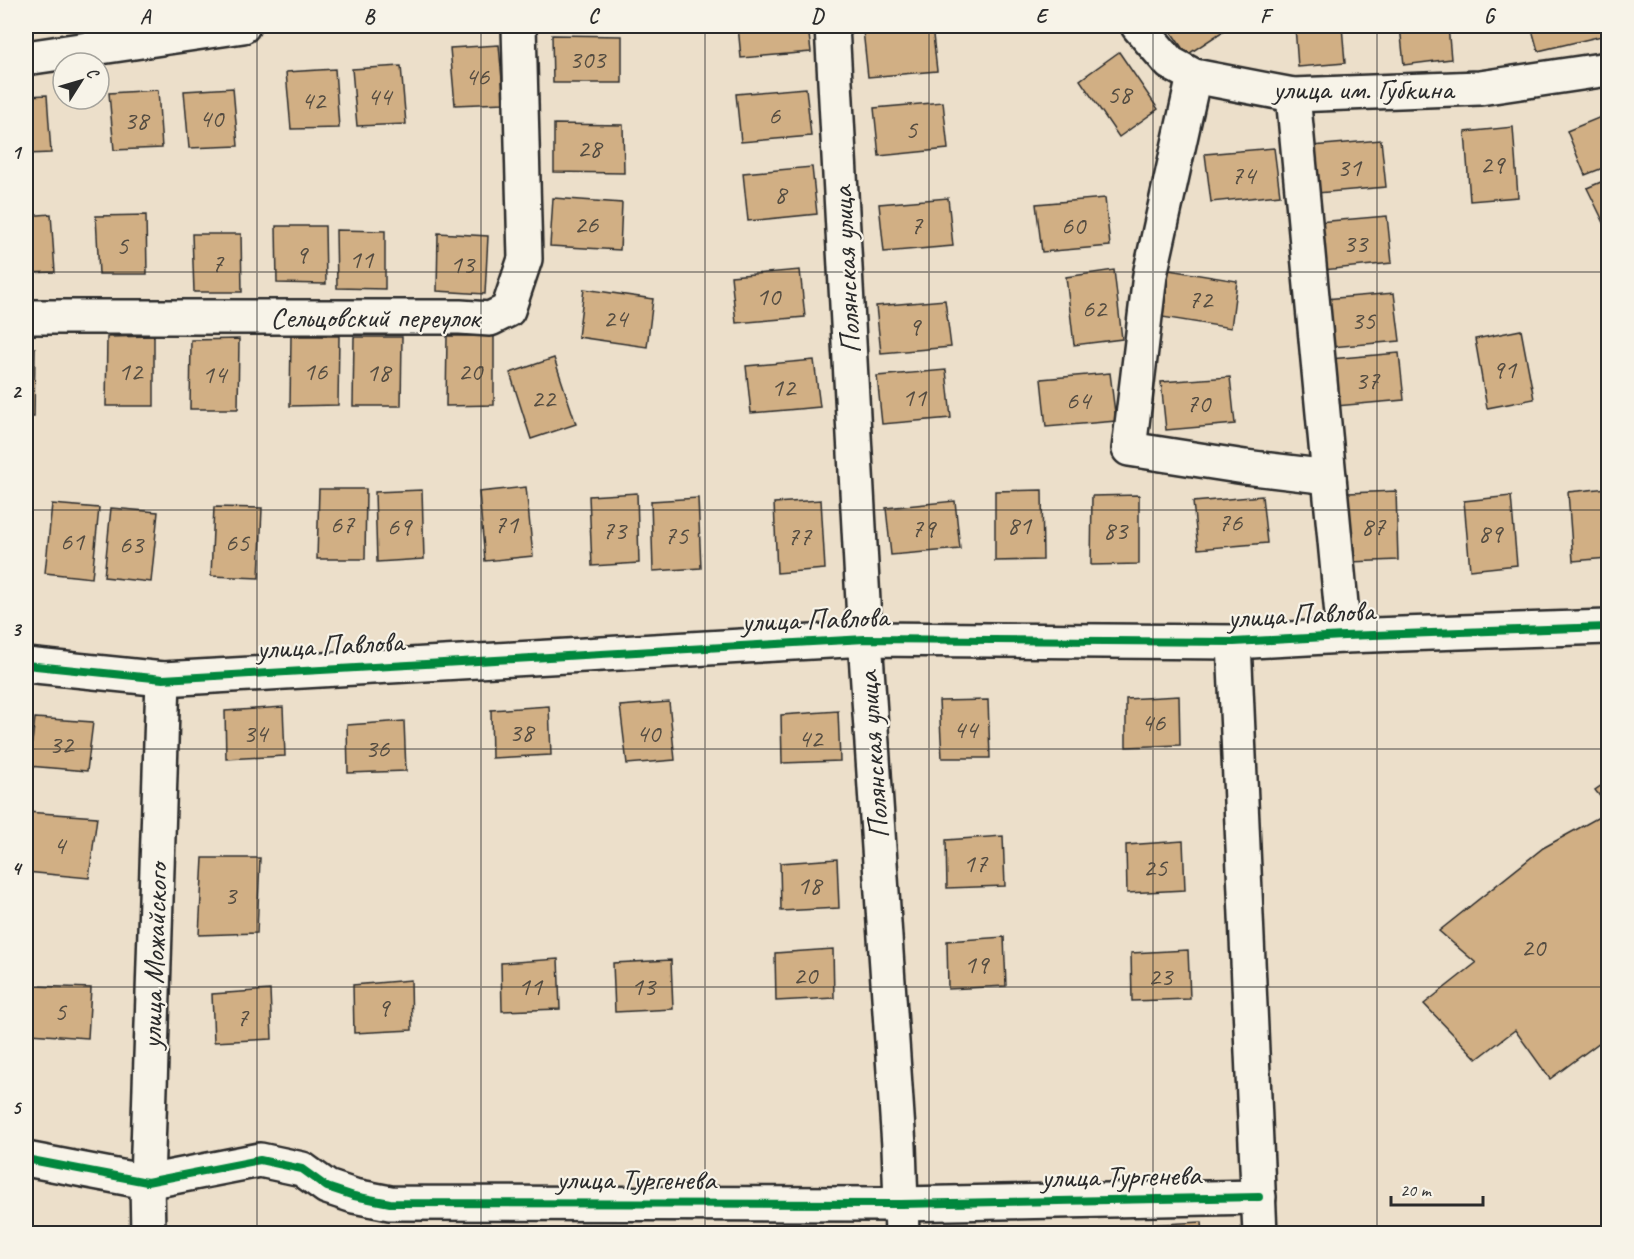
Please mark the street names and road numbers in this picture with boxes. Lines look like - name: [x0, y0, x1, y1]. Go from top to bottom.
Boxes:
- street label: улица им. Губкина: [1271, 70, 1456, 108]
- street label: Полянская улица: [823, 183, 869, 355]
- street label: Сельцовский переулок: [270, 298, 483, 336]
- street label: улица Павлова: [1225, 591, 1378, 637]
- street label: улица Павлова: [739, 597, 892, 641]
- street label: улица Павлова: [254, 622, 407, 668]
- street label: Полянская улица: [848, 668, 898, 840]
- street label: улица Можайского: [132, 859, 176, 1052]
- street label: улица Тургенева: [1039, 1156, 1203, 1196]
- street label: улица Тургенева: [554, 1160, 718, 1198]

